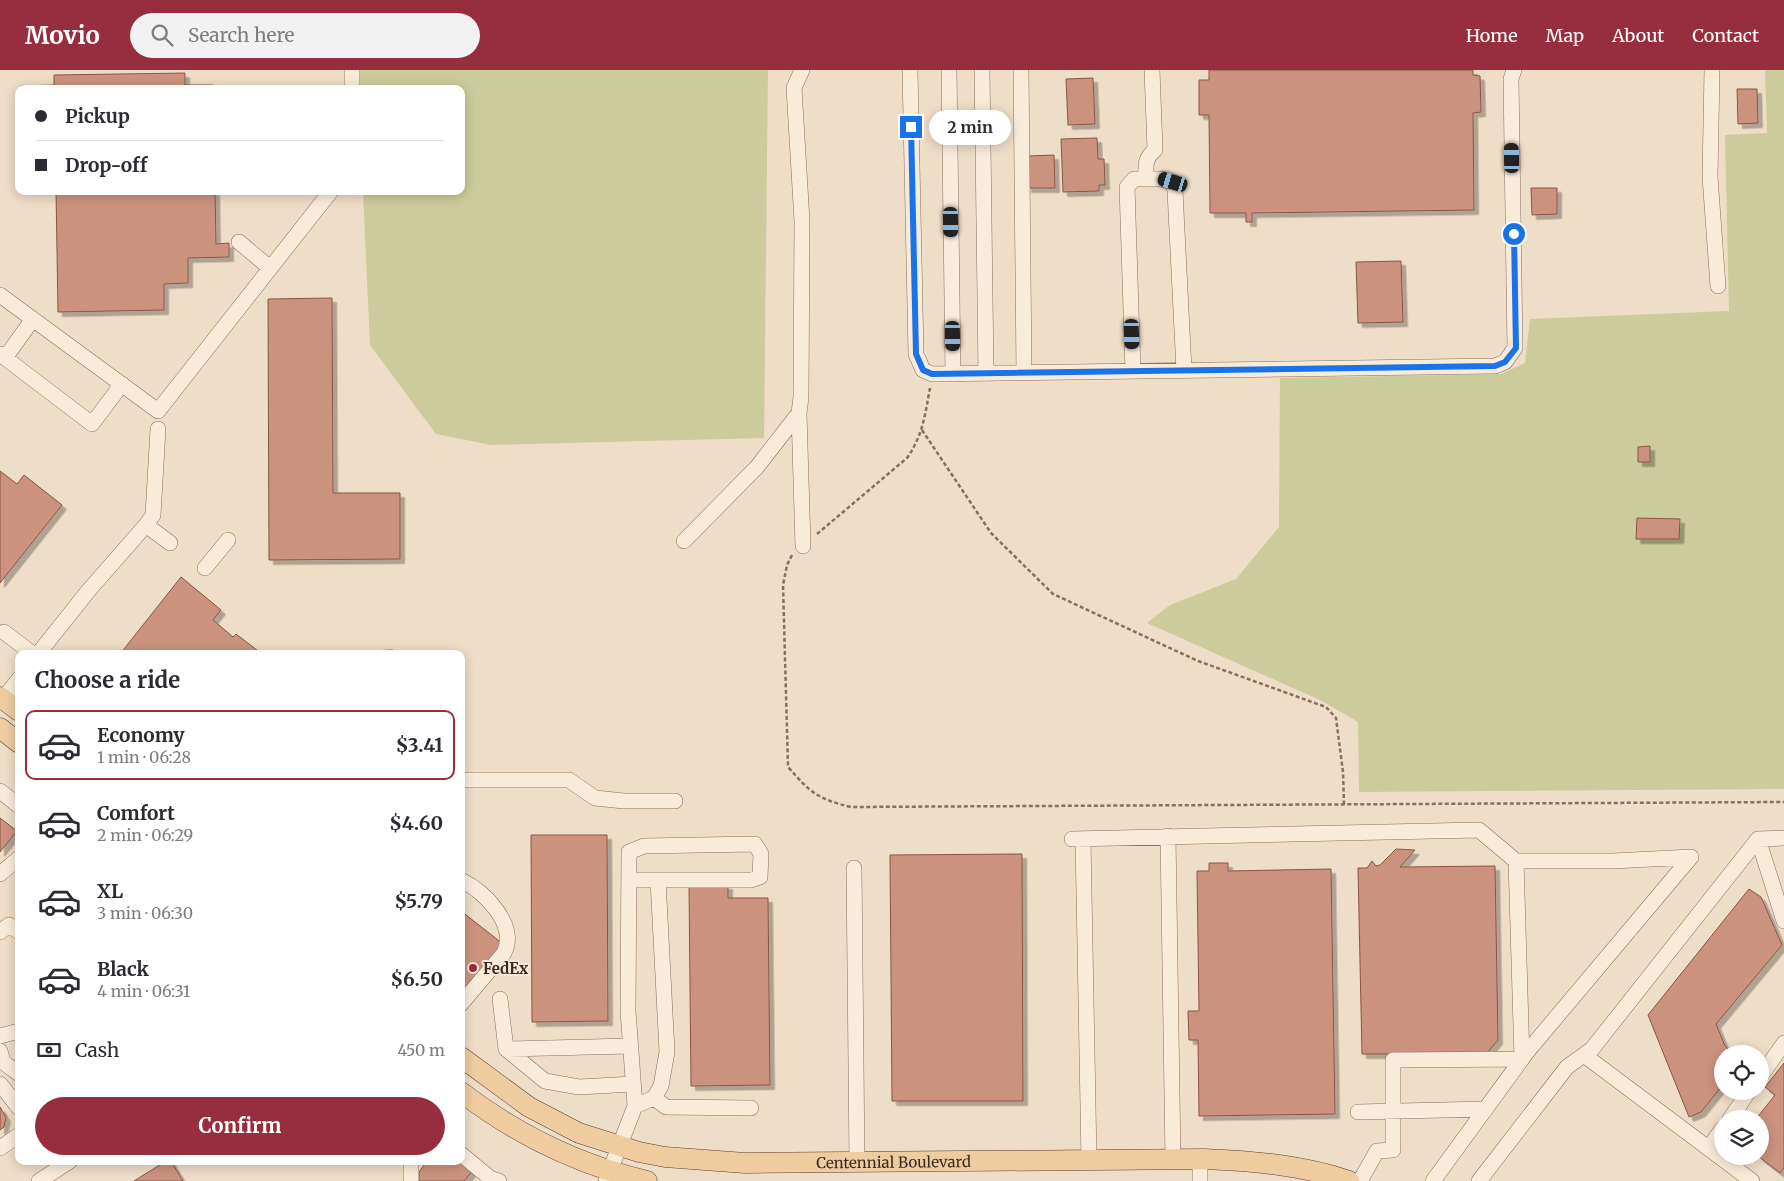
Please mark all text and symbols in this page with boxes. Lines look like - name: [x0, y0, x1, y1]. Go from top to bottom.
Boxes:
- search box: [130, 13, 480, 58]
- text: Movio: [25, 20, 100, 51]
- icon: search: [148, 21, 176, 49]
- text: Search here: [188, 23, 294, 47]
- text: Home: [1466, 24, 1518, 47]
- text: Map: [1546, 24, 1584, 47]
- text: About: [1612, 24, 1664, 47]
- text: Contact: [1692, 24, 1759, 47]
- text: Pickup: [65, 104, 130, 128]
- callout: 2 min: [928, 110, 1011, 144]
- route end: [900, 116, 922, 138]
- text: 2 min: [947, 117, 993, 137]
- car: [1504, 143, 1519, 173]
- text: Drop-off: [65, 153, 147, 177]
- car: [1156, 170, 1189, 194]
- car: [943, 207, 958, 237]
- route start: [1503, 223, 1525, 245]
- car: [1123, 319, 1140, 349]
- car: [945, 321, 960, 351]
- text: Choose a ride: [35, 666, 180, 694]
- icon: car: [37, 723, 82, 768]
- text: Economy: [97, 723, 185, 747]
- text: $3.41: [396, 733, 443, 757]
- text: 1 min · 06:28: [97, 747, 191, 767]
- icon: car: [37, 801, 82, 846]
- text: Comfort: [97, 801, 175, 825]
- text: $4.60: [389, 811, 443, 835]
- text: 2 min · 06:29: [97, 825, 193, 845]
- icon: car: [37, 879, 82, 924]
- text: XL: [97, 879, 123, 903]
- text: $5.79: [394, 889, 443, 913]
- text: 3 min · 06:30: [97, 903, 193, 923]
- icon: car: [37, 957, 82, 1002]
- text: Black: [97, 957, 149, 981]
- place label: FedEx: [483, 959, 529, 978]
- marker: FedEx: [467, 962, 479, 974]
- text: $6.50: [391, 967, 443, 991]
- text: 4 min · 06:31: [97, 981, 190, 1001]
- icon: cash: [35, 1036, 63, 1064]
- text: Cash: [75, 1038, 119, 1062]
- text: 450 m: [397, 1040, 445, 1060]
- map controls: [1714, 1045, 1769, 1165]
- button: locate: [1714, 1045, 1769, 1100]
- button: Confirm: [35, 1097, 445, 1155]
- button: layers: [1714, 1110, 1769, 1165]
- street label: Centennial Boulevard: [816, 1152, 971, 1172]

